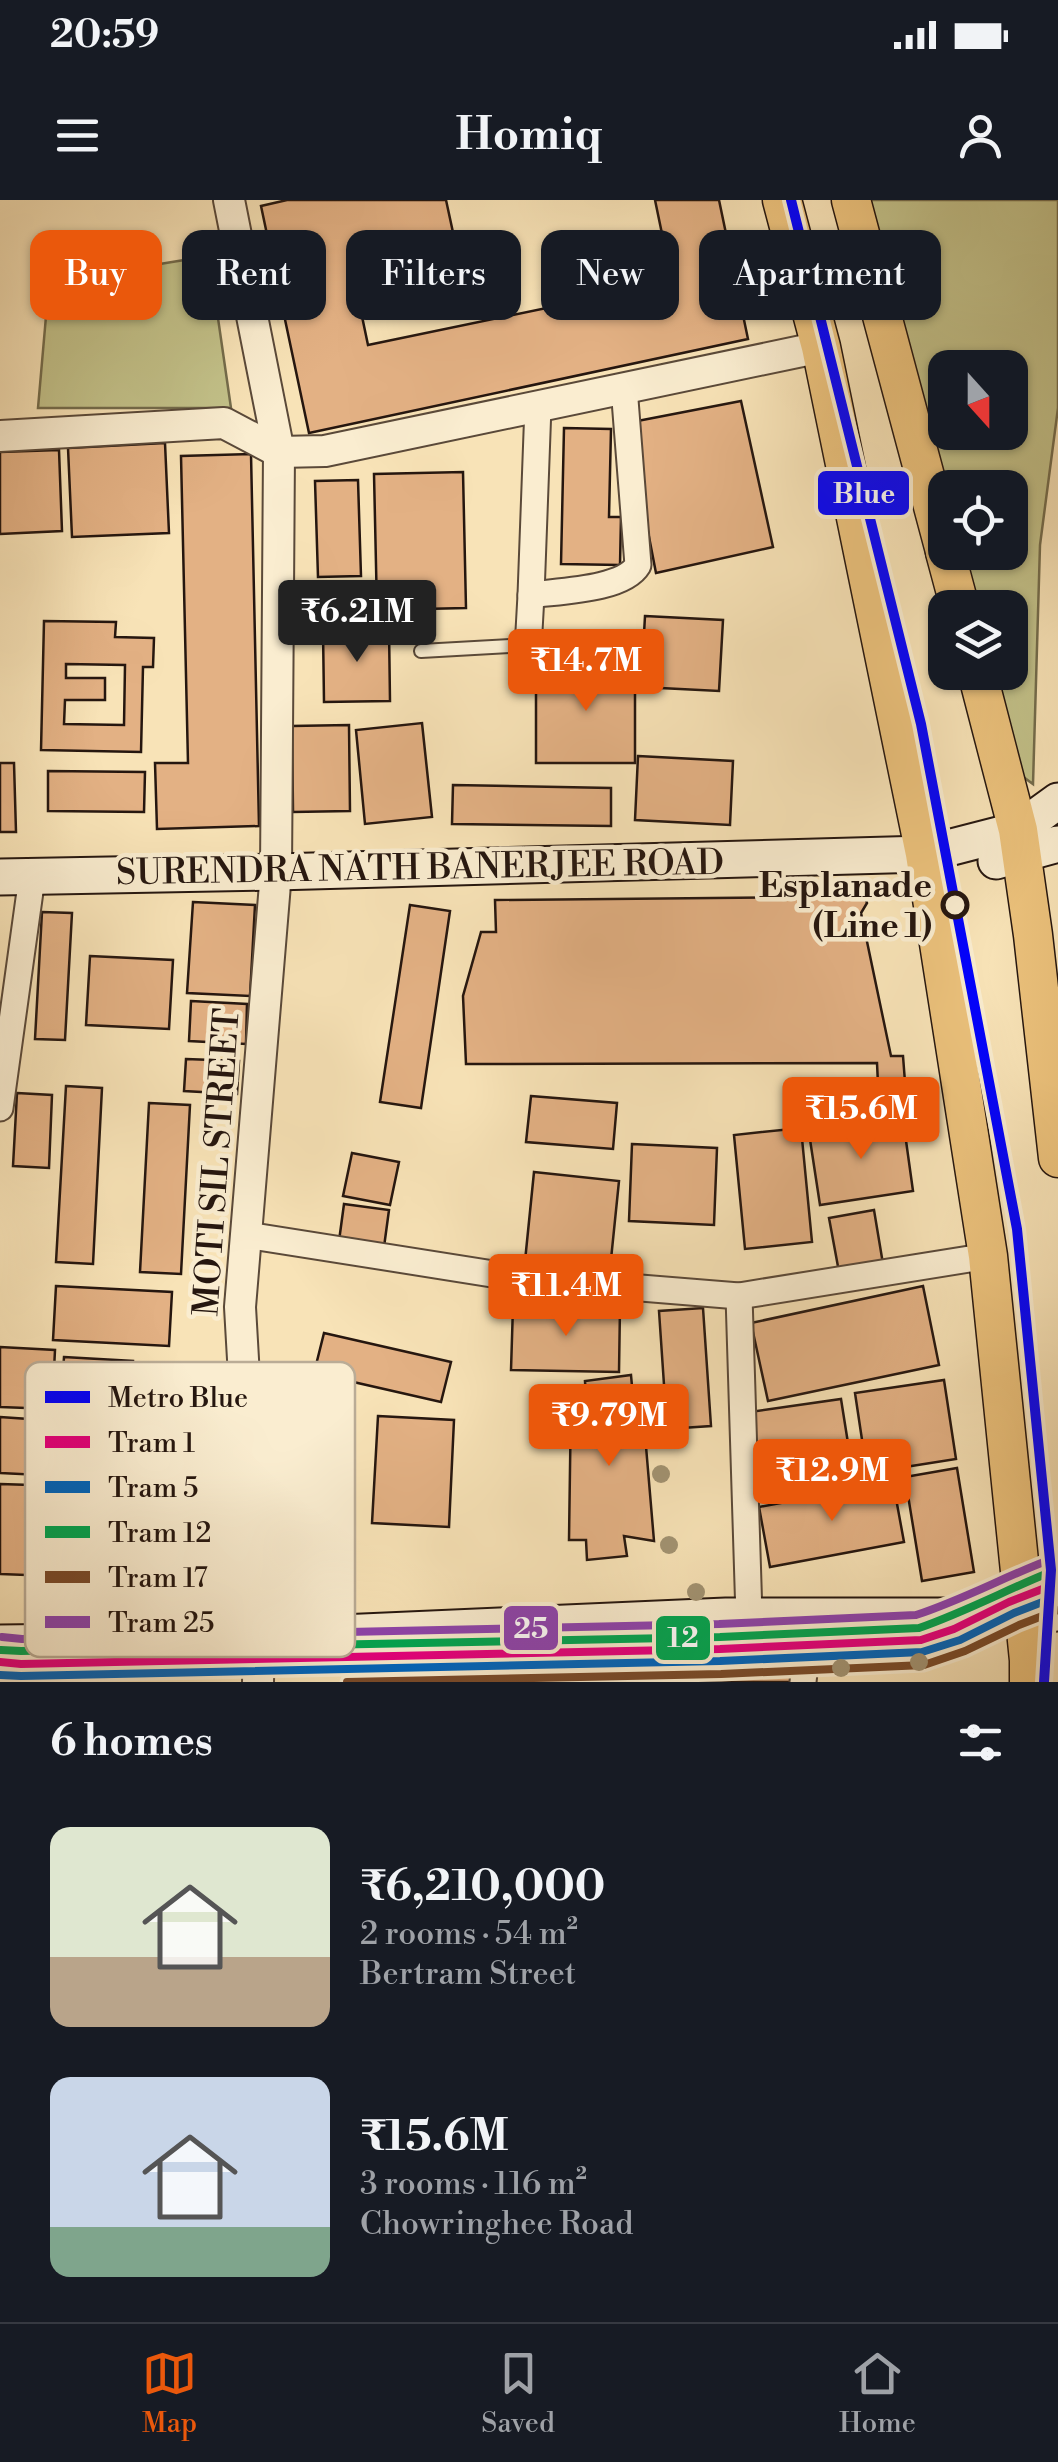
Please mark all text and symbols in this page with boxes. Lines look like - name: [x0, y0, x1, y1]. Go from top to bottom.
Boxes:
- text: 20:59: [50, 12, 159, 59]
- text: Homiq: [456, 107, 602, 164]
- icon: menu: [50, 108, 105, 163]
- icon: person: [953, 108, 1008, 163]
- chip: Buy: [30, 230, 162, 320]
- chip: Rent: [182, 230, 326, 320]
- chip: Filters: [346, 230, 521, 320]
- chip: New: [541, 230, 679, 320]
- chip: Apartment: [699, 230, 941, 320]
- north arrow: [928, 350, 1028, 450]
- map controls: [928, 350, 1028, 690]
- line badge: Blue: [816, 469, 911, 517]
- button: locate: [928, 470, 1028, 570]
- text: Blue: [833, 477, 895, 512]
- pin: ₹6.21M: [276, 580, 438, 665]
- button: layers: [928, 590, 1028, 690]
- text: ₹6.21M: [300, 592, 414, 632]
- pin: ₹14.7M: [505, 629, 667, 714]
- text: ₹14.7M: [530, 641, 642, 681]
- street label: SURENDRA NATH BANERJEE ROAD: [116, 842, 724, 895]
- place label: Esplanade (Line 1): [759, 865, 932, 948]
- marker: Esplanade (Line 1): [942, 892, 968, 918]
- street label: MOTI SIL STREET: [185, 1007, 250, 1317]
- pin: ₹15.6M: [780, 1077, 942, 1162]
- text: ₹15.6M: [804, 1089, 918, 1129]
- pin: ₹11.4M: [485, 1254, 647, 1339]
- text: ₹11.4M: [510, 1266, 622, 1306]
- legend: [25, 1362, 355, 1657]
- text: Metro Blue: [108, 1381, 248, 1416]
- pin: ₹9.79M: [528, 1384, 690, 1469]
- text: ₹9.79M: [551, 1396, 667, 1436]
- text: Tram 1: [108, 1426, 195, 1461]
- pin: ₹12.9M: [751, 1439, 913, 1524]
- text: ₹12.9M: [775, 1451, 889, 1491]
- text: Tram 5: [108, 1471, 198, 1506]
- text: Tram 12: [108, 1516, 212, 1551]
- text: Tram 17: [108, 1561, 208, 1596]
- line badge: 25: [502, 1604, 560, 1652]
- text: Tram 25: [108, 1606, 214, 1641]
- text: 25: [514, 1612, 548, 1647]
- line badge: 12: [654, 1614, 712, 1662]
- text: 12: [667, 1621, 699, 1656]
- icon: filters: [953, 1715, 1008, 1770]
- text: 6 homes: [50, 1716, 213, 1769]
- text: ₹6,210,000: [360, 1861, 605, 1914]
- icon: home: [130, 1867, 250, 1987]
- text: 2 rooms · 54 m²: [360, 1914, 578, 1954]
- text: Bertram Street: [360, 1954, 576, 1994]
- text: ₹15.6M: [360, 2111, 508, 2164]
- icon: home: [130, 2117, 250, 2237]
- text: 3 rooms · 116 m²: [360, 2164, 587, 2204]
- text: Chowringhee Road: [360, 2204, 633, 2244]
- tab: Map: [142, 2346, 197, 2441]
- tab: Saved: [481, 2346, 555, 2441]
- tab: Home: [839, 2346, 916, 2441]

